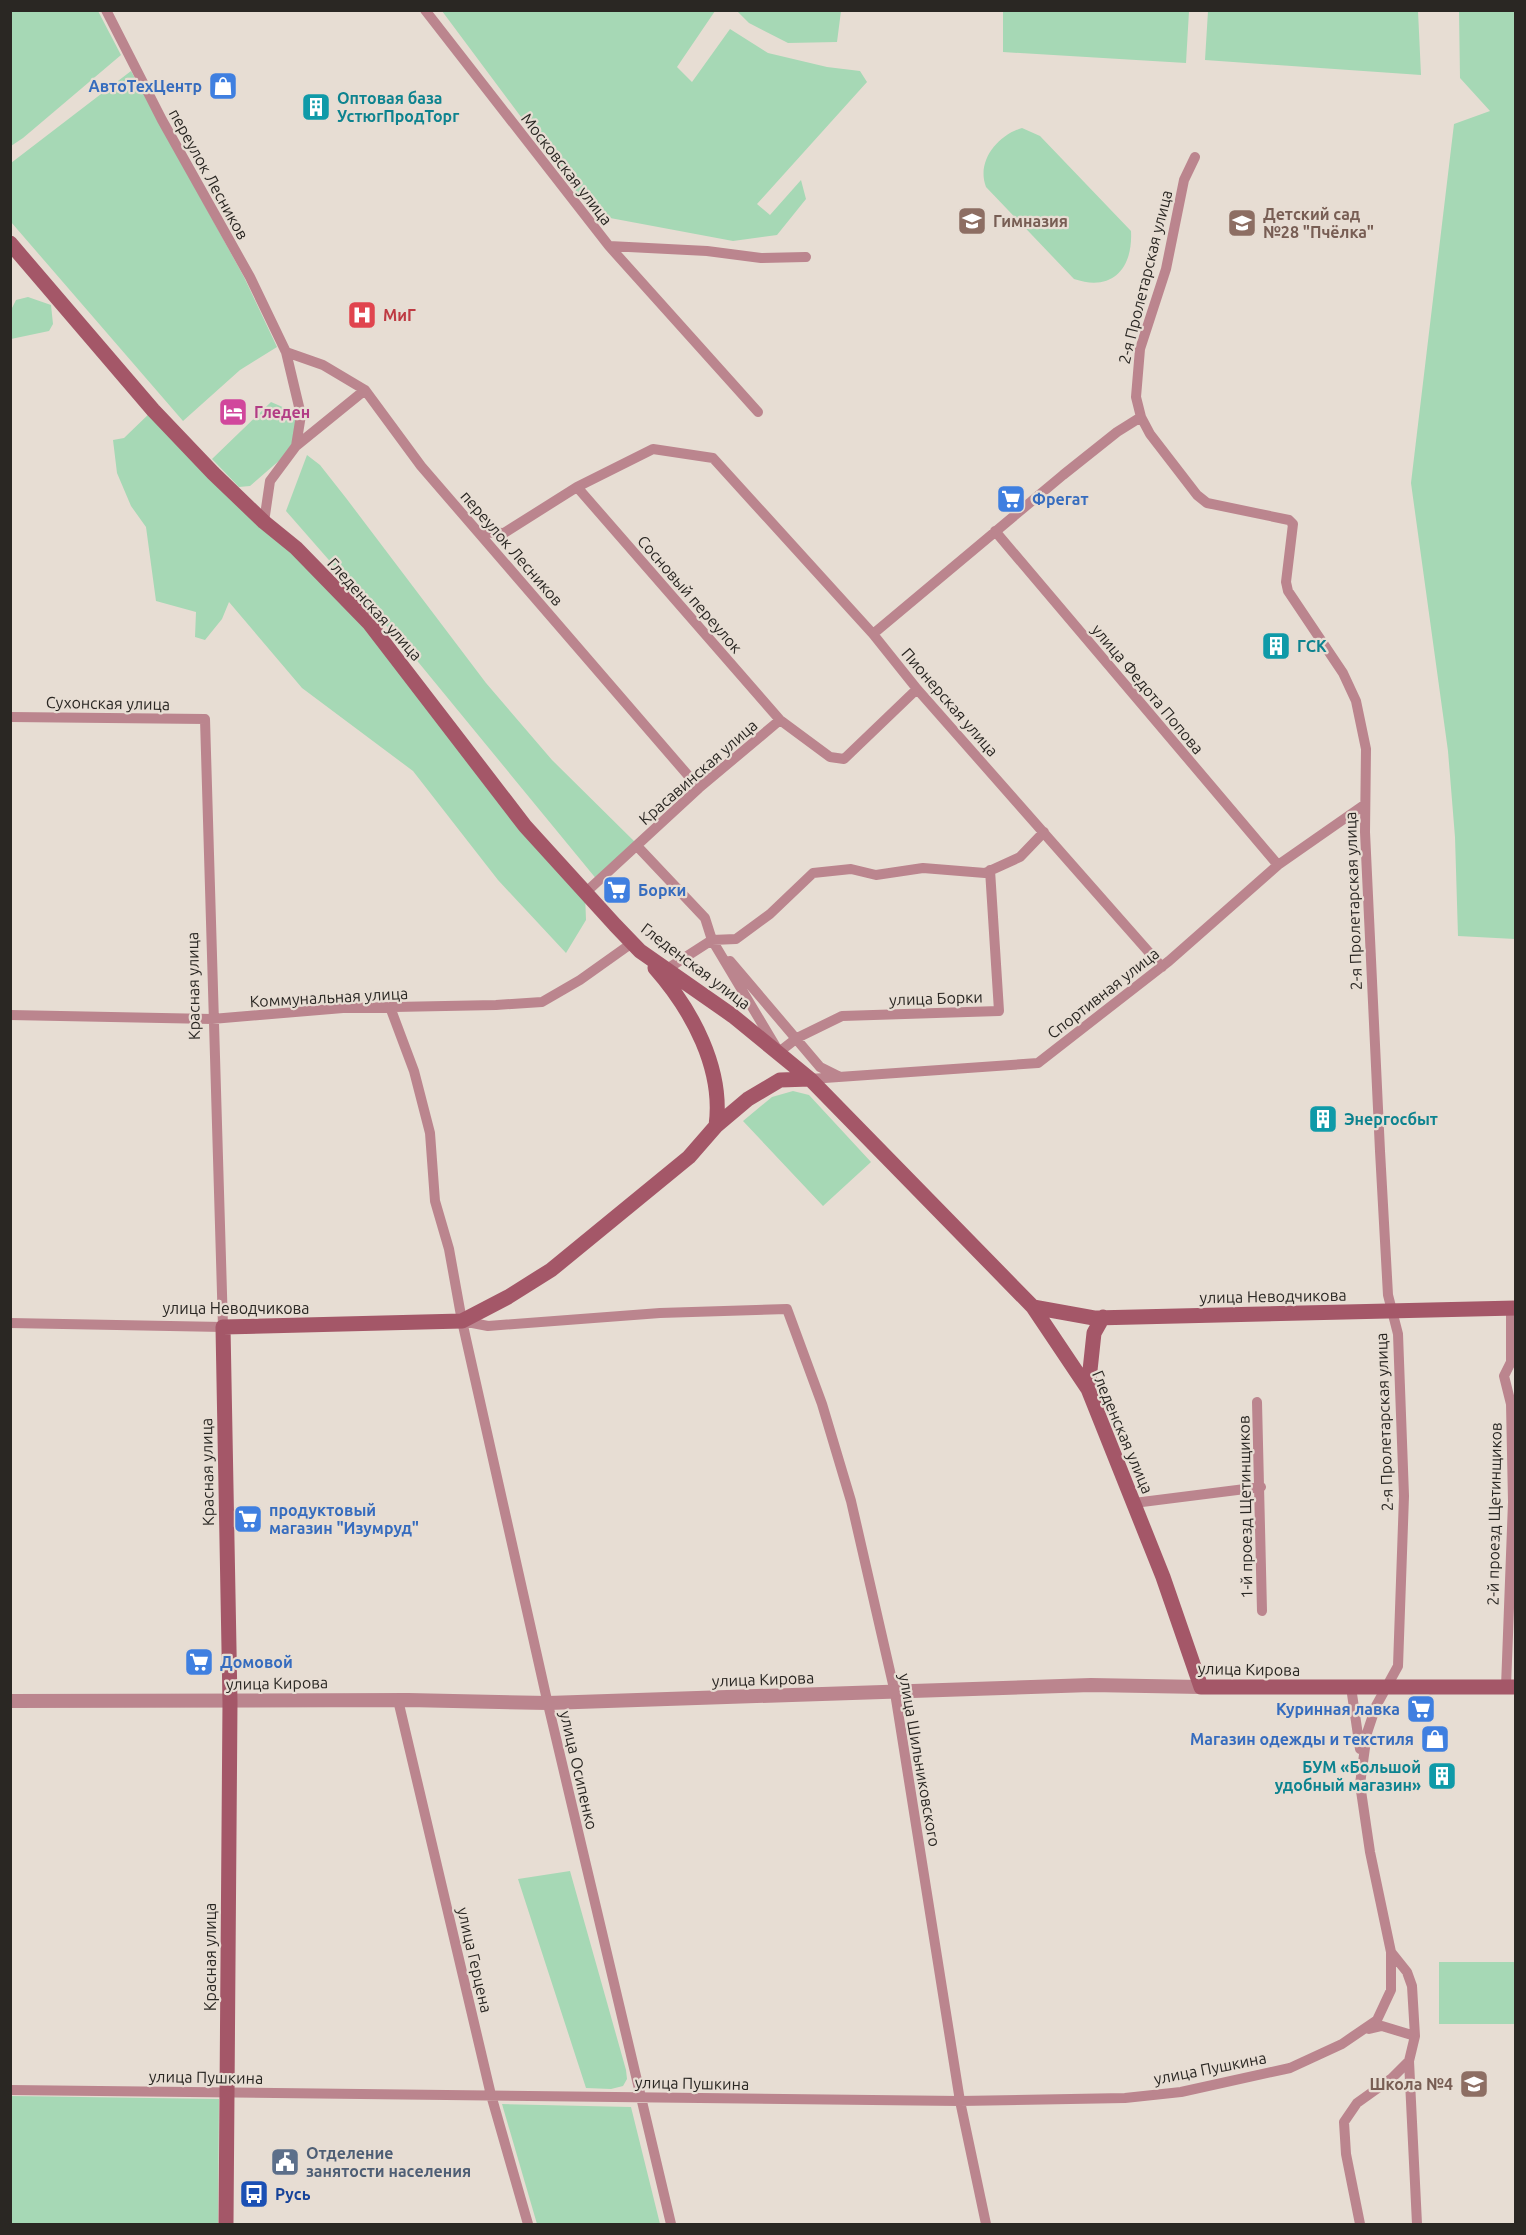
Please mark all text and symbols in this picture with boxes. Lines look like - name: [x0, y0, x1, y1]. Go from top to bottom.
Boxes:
- shop icon: АвтоТехЦентр: [207, 70, 239, 102]
- place label: АвтоТехЦентр: [88, 77, 202, 95]
- place label: Оптовая база УстюгПродТорг: [337, 89, 459, 125]
- building icon: Оптовая база УстюгПродТорг: [300, 91, 332, 123]
- street label: переулок Лесников: [166, 106, 252, 242]
- street label: Московская улица: [518, 110, 616, 228]
- street label: 2-я Пролетарская улица: [1115, 188, 1175, 366]
- school or university icon: Гимназия: [956, 205, 988, 237]
- place label: Детский сад №28 "Пчёлка": [1263, 205, 1374, 241]
- school or university icon: Детский сад №28 "Пчёлка": [1226, 207, 1258, 239]
- place label: Гимназия: [993, 212, 1068, 230]
- hospital icon: МиГ: [346, 299, 378, 331]
- place label: МиГ: [383, 306, 416, 324]
- hotel icon: Гледен: [217, 396, 249, 428]
- place label: Гледен: [254, 403, 310, 421]
- supermarket icon: Фрегат: [995, 483, 1027, 515]
- street label: переулок Лесников: [457, 487, 567, 609]
- place label: Фрегат: [1032, 490, 1089, 508]
- street label: Сосновый переулок: [634, 532, 746, 656]
- street label: Гледенская улица: [324, 554, 426, 664]
- street label: улица Федота Попова: [1088, 620, 1208, 758]
- building icon: ГСК: [1260, 630, 1292, 662]
- place label: ГСК: [1297, 637, 1327, 655]
- street label: Пионерская улица: [898, 644, 1002, 760]
- street label: Сухонская улица: [46, 693, 170, 713]
- street label: Красавинская улица: [635, 716, 761, 828]
- street label: 2-я Пролетарская улица: [1341, 811, 1365, 991]
- supermarket icon: Борки: [601, 874, 633, 906]
- place label: Борки: [638, 881, 686, 899]
- street label: Гледенская улица: [638, 919, 754, 1013]
- street label: Красная улица: [183, 932, 203, 1040]
- street label: Спортивная улица: [1044, 944, 1162, 1042]
- street label: Коммунальная улица: [249, 984, 409, 1010]
- street label: улица Борки: [889, 987, 983, 1009]
- building icon: Энергосбыт: [1307, 1103, 1339, 1135]
- place label: Энергосбыт: [1344, 1110, 1438, 1128]
- street label: улица Неводчикова: [1199, 1286, 1347, 1306]
- street label: улица Неводчикова: [162, 1299, 310, 1317]
- street label: 2-я Пролетарская улица: [1372, 1332, 1396, 1512]
- street label: Гледенская улица: [1089, 1368, 1157, 1496]
- street label: 1-й проезд Щетинщиков: [1234, 1415, 1256, 1599]
- street label: Красная улица: [197, 1418, 217, 1526]
- street label: 2-й проезд Щетинщиков: [1483, 1422, 1505, 1606]
- place label: продуктовый магазин "Изумруд": [269, 1501, 419, 1537]
- supermarket icon: продуктовый магазин "Изумруд": [232, 1503, 264, 1535]
- supermarket icon: Домовой: [183, 1646, 215, 1678]
- place label: Домовой: [220, 1653, 293, 1671]
- street label: улица Кирова: [1198, 1659, 1300, 1679]
- street label: улица Кирова: [711, 1668, 815, 1690]
- street label: улица Шильниковского: [896, 1672, 944, 1848]
- street label: улица Кирова: [226, 1673, 328, 1693]
- supermarket icon: Куринная лавка: [1405, 1693, 1437, 1725]
- place label: Куринная лавка: [1276, 1700, 1400, 1718]
- street label: улица Осипенко: [557, 1709, 601, 1831]
- shop icon: Магазин одежды и текстиля: [1419, 1723, 1451, 1755]
- place label: Магазин одежды и текстиля: [1190, 1730, 1414, 1748]
- place label: БУМ «Большой удобный магазин»: [1275, 1758, 1421, 1794]
- building icon: БУМ «Большой удобный магазин»: [1426, 1760, 1458, 1792]
- street label: Красная улица: [201, 1903, 219, 2011]
- street label: улица Герцена: [454, 1905, 496, 2015]
- street label: улица Пушкина: [1152, 2048, 1268, 2088]
- street label: улица Пушкина: [149, 2067, 263, 2087]
- school or university icon: Школа №4: [1458, 2068, 1490, 2100]
- street label: улица Пушкина: [635, 2073, 749, 2093]
- place label: Школа №4: [1369, 2075, 1453, 2093]
- place label: Отделение занятости населения: [306, 2144, 471, 2180]
- public building icon: Отделение занятости населения: [269, 2146, 301, 2178]
- bus stop icon: Русь: [238, 2178, 270, 2210]
- place label: Русь: [275, 2185, 311, 2203]

